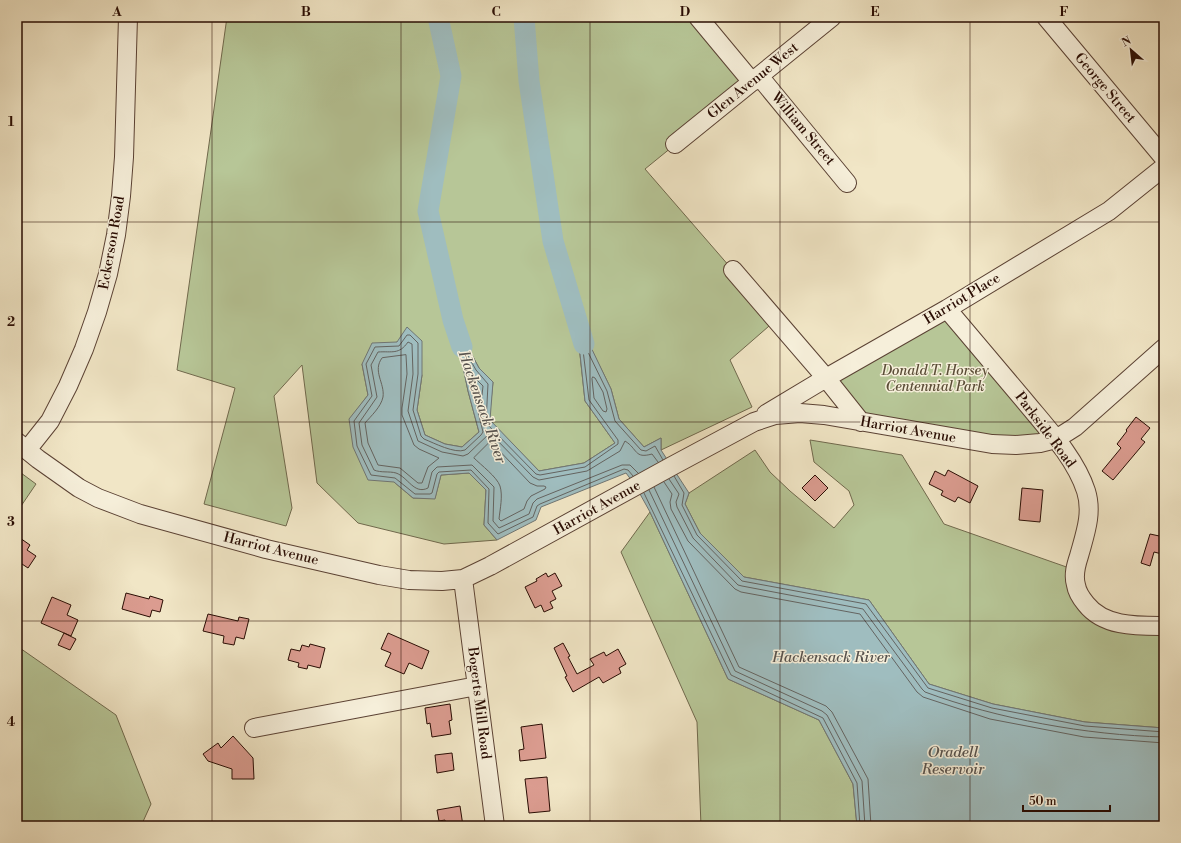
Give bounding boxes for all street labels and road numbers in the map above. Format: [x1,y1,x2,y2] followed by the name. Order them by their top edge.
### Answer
[704,39,802,123] street label: Glen Avenue West
[1070,49,1140,127] street label: George Street
[767,88,839,169] street label: William Street
[95,195,129,291] street label: Eckerson Road
[920,269,1004,329] street label: Harriot Place
[1010,388,1080,472] street label: Parkside Road
[859,413,957,447] street label: Harriot Avenue
[550,477,644,539] street label: Harriot Avenue
[222,528,320,570] street label: Harriot Avenue
[463,645,495,760] street label: Bogerts Mill Road

